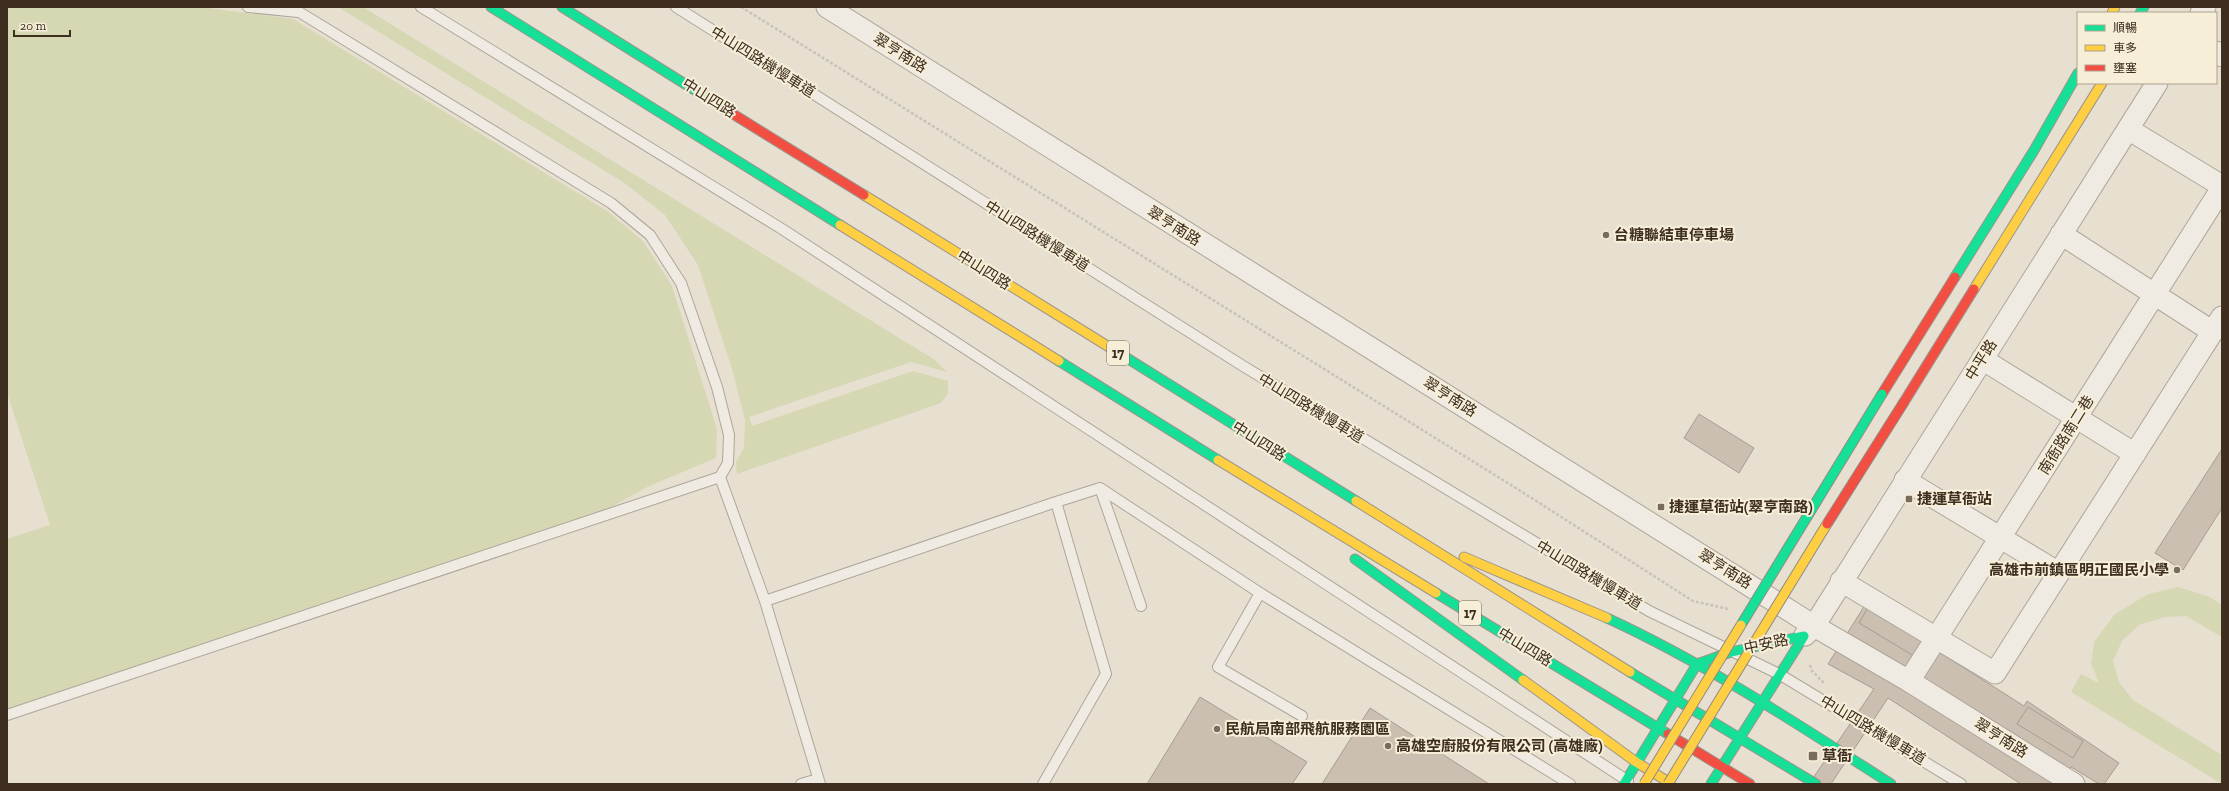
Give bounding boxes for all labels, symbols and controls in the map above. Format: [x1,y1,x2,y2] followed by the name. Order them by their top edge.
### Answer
[14,12,70,38] scale bar
[2077,12,2217,84] legend
[20,19,47,33] text: 20 m
[2113,21,2137,35] text: 順暢
[707,23,819,101] street label: 中山四路機慢車道
[870,29,930,77] street label: 翠亨南路
[2113,41,2137,55] text: 車多
[2113,61,2137,75] text: 壅塞
[679,74,739,122] street label: 中山四路
[981,197,1093,275] street label: 中山四路機慢車道
[1144,202,1204,250] street label: 翠亨南路
[1614,226,1734,244] place label: 台糖聯結車停車場
[1601,230,1611,240] marker: 台糖聯結車停車場
[954,246,1014,294] street label: 中山四路
[1961,336,2001,384] street label: 中平路
[1107,341,1129,365] road number: 17
[1255,369,1367,447] street label: 中山四路機慢車道
[1420,373,1480,421] street label: 翠亨南路
[2035,392,2097,478] street label: 南衙路南二巷
[1229,417,1289,465] street label: 中山四路
[1917,490,1992,508] place label: 捷運草衙站
[1904,494,1914,504] marker: 捷運草衙站
[1669,498,1813,516] place label: 捷運草衙站(翠亨南路)
[1656,502,1666,512] marker: 捷運草衙站(翠亨南路)
[1533,536,1645,614] street label: 中山四路機慢車道
[1695,545,1755,593] street label: 翠亨南路
[1989,561,2169,579] place label: 高雄市前鎮區明正國民小學
[2172,565,2182,575] marker: 高雄市前鎮區明正國民小學
[1459,601,1481,625] road number: 17
[1495,624,1555,670] street label: 中山四路
[1742,631,1790,657] street label: 中安路
[1817,691,1929,769] street label: 中山四路機慢車道
[1971,714,2031,762] street label: 翠亨南路
[1225,720,1390,738] place label: 民航局南部飛航服務園區
[1212,724,1222,734] marker: 民航局南部飛航服務園區
[1396,737,1602,755] place label: 高雄空廚股份有限公司 (高雄廠)
[1383,741,1393,751] marker: 高雄空廚股份有限公司 (高雄廠)
[1822,747,1852,765] place label: 草衙
[1807,750,1819,762] marker: 草衙

